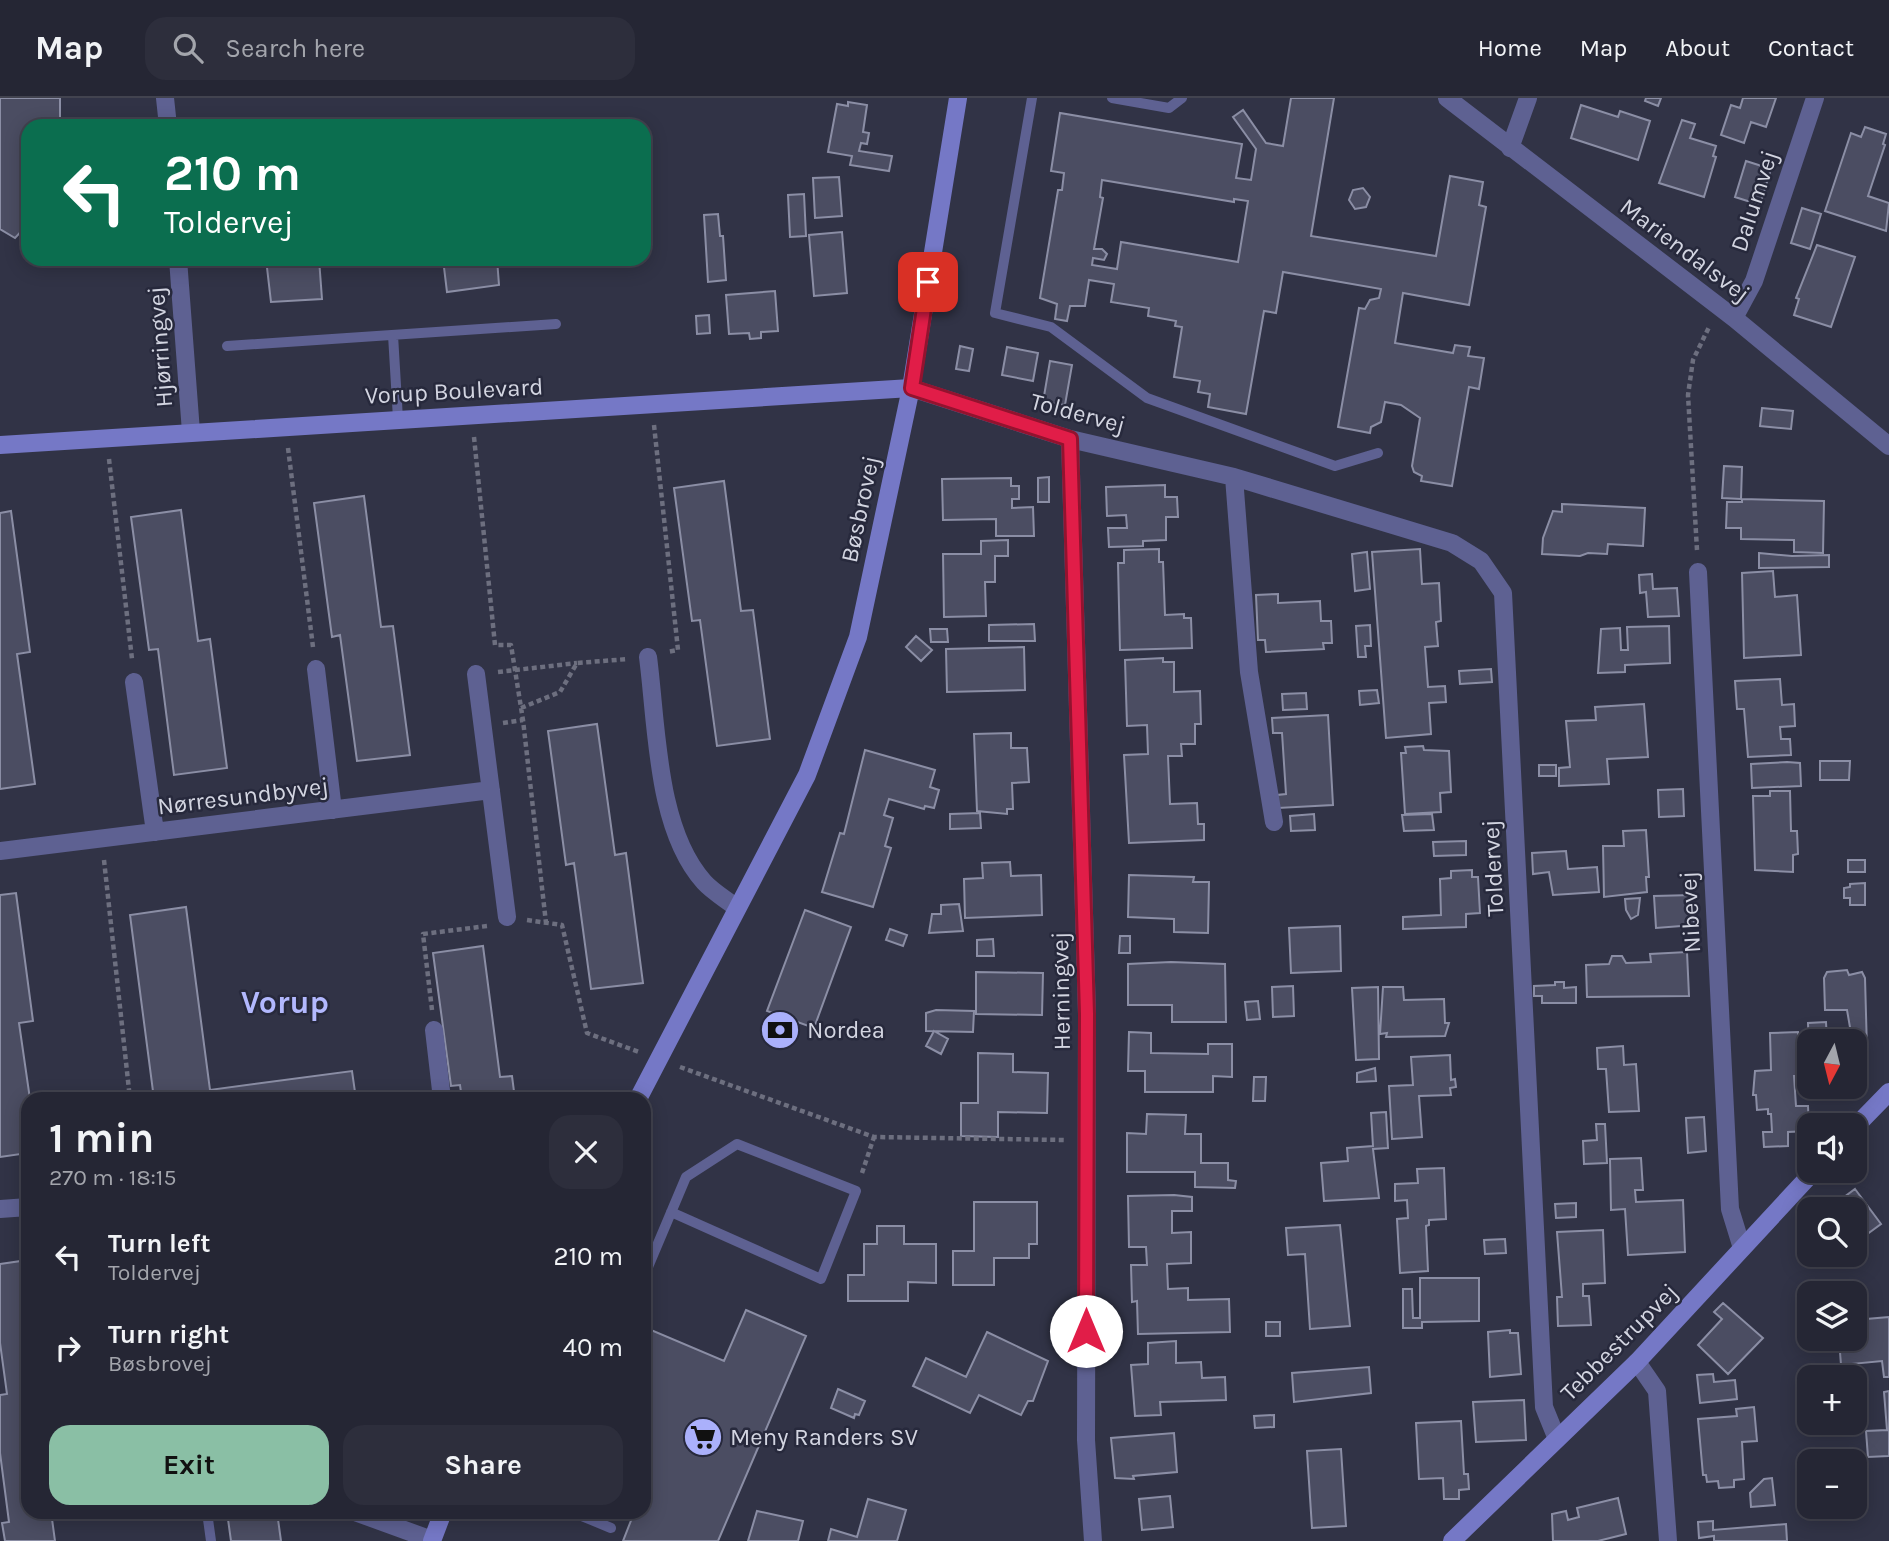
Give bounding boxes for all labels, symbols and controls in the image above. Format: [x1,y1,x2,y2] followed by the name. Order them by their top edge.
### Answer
[145,17,635,80] search box
[35,29,103,67] text: Map
[169,29,207,67] icon: search
[225,33,365,64] text: Search here
[1478,34,1542,62] text: Home
[1580,34,1627,62] text: Map
[1665,34,1730,62] text: About
[1768,34,1854,62] text: Contact
[164,145,301,202] text: 210 m
[49,147,140,238] icon: left
[1725,147,1783,255] street label: Dalumvej
[1615,192,1755,308] street label: Mariendalsvej
[164,204,293,241] text: Toldervej
[898,252,958,312] pin
[909,263,947,301] icon: arrive
[142,286,178,408] street label: Hjørringvej
[364,372,544,410] street label: Vorup Boulevard
[1027,387,1129,439] street label: Toldervej
[835,453,885,565] street label: Bøsbrovej
[156,772,330,820] street label: Nørresundbyvej
[1476,819,1510,917] street label: Toldervej
[1674,870,1706,954] street label: Nibevej
[1046,931,1076,1051] street label: Herningvej
[241,984,329,1021] district label: Vorup
[759,1009,801,1051] bank icon: Nordea
[807,1016,885,1044] place label: Nordea
[1797,1029,1867,1099] north arrow
[1797,1029,1867,1519] map controls
[49,1113,154,1163] text: 1 min
[1797,1113,1867,1183] button: sound
[549,1115,623,1189] button: close
[49,1164,176,1191] text: 270 m · 18:15
[1797,1197,1867,1267] button: search
[108,1228,210,1259] text: Turn left
[49,1238,87,1276] icon: left
[553,1241,623,1272] text: 210 m
[108,1259,201,1286] text: Toldervej
[1555,1278,1683,1406] street label: Tebbestrupvej
[1797,1281,1867,1351] button: layers
[1049,1294,1123,1368] position arrow
[108,1319,229,1350] text: Turn right
[49,1329,87,1367] icon: right
[563,1332,623,1363] text: 40 m
[108,1350,212,1377] text: Bøsbrovej
[1797,1365,1867,1435] button: +
[682,1416,724,1458] supermarket icon: Meny Randers SV
[730,1423,918,1451] place label: Meny Randers SV
[49,1425,329,1505] button: Exit
[343,1425,623,1505] button: Share
[1797,1449,1867,1519] button: −

